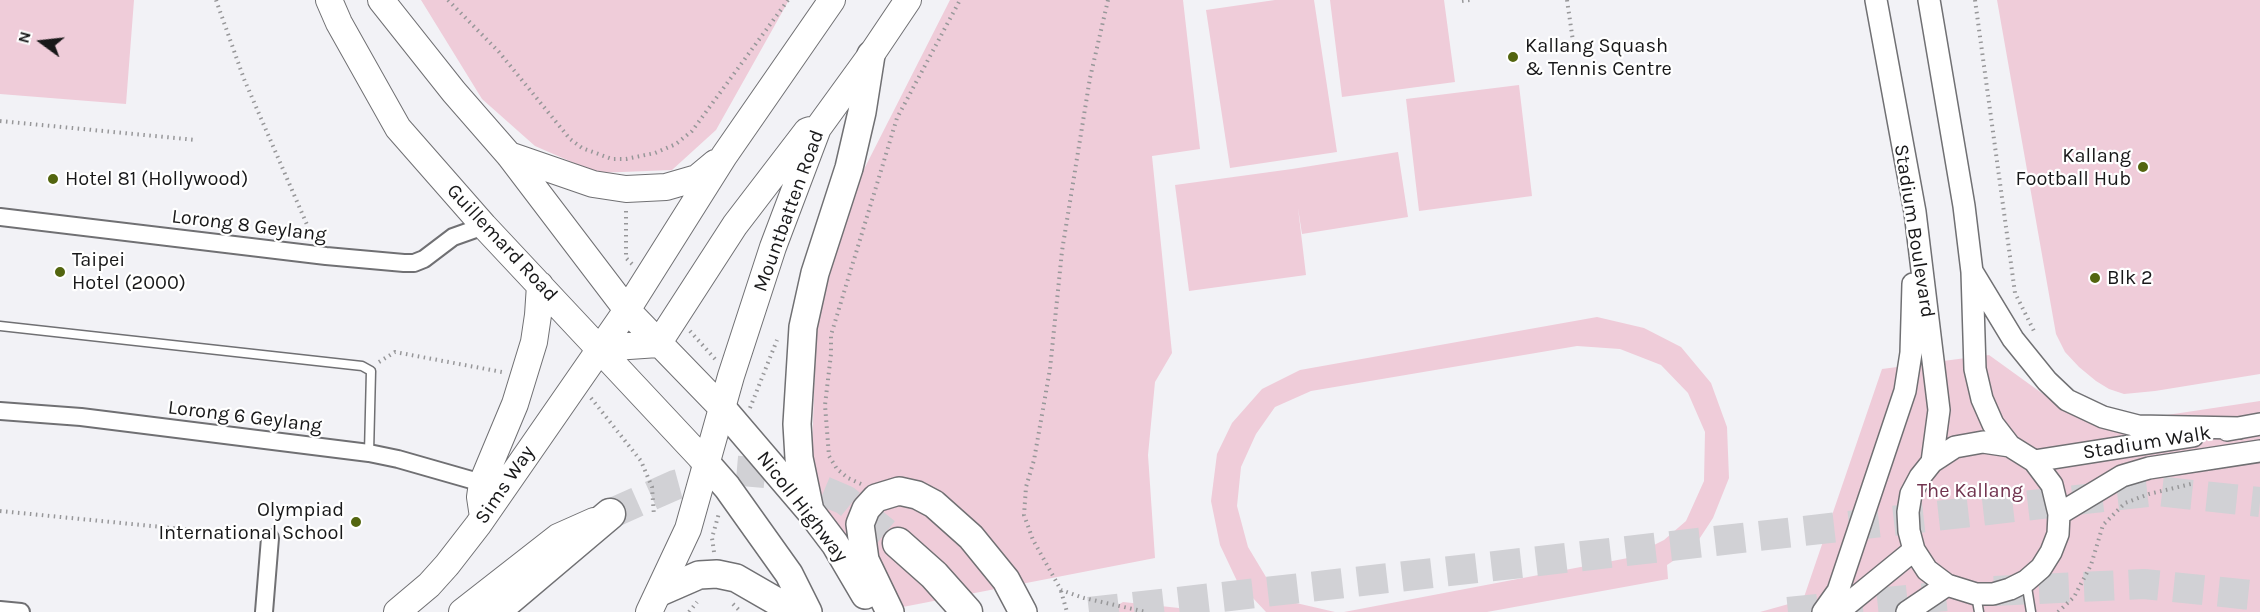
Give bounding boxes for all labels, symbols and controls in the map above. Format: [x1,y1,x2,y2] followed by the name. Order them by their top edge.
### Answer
[12,12,72,72] north arrow
[13,29,35,45] text: N
[1525,34,1672,81] place label: Kallang Squash & Tennis Centre
[1506,50,1520,64] marker: Kallang Squash & Tennis Centre
[749,127,829,295] street label: Mountbatten Road
[1888,142,1940,320] street label: Stadium Boulevard
[2016,144,2131,191] place label: Kallang Football Hub
[2136,160,2150,174] marker: Kallang Football Hub
[65,167,248,191] place label: Hotel 81 (Hollywood)
[46,172,60,186] marker: Hotel 81 (Hollywood)
[441,179,563,307] street label: Guillemard Road
[170,205,328,247] street label: Lorong 8 Geylang
[72,248,186,295] place label: Taipei Hotel (2000)
[53,265,67,279] marker: Taipei Hotel (2000)
[2107,266,2153,290] place label: Blk 2
[2088,271,2102,285] marker: Blk 2
[167,396,323,438] street label: Lorong 6 Geylang
[2081,421,2213,465] street label: Stadium Walk
[470,441,540,529] street label: Sims Way
[751,447,853,567] street label: Nicoll Highway
[1917,479,2023,503] park label: The Kallang
[158,498,344,545] place label: Olympiad International School
[349,515,363,529] marker: Olympiad International School

